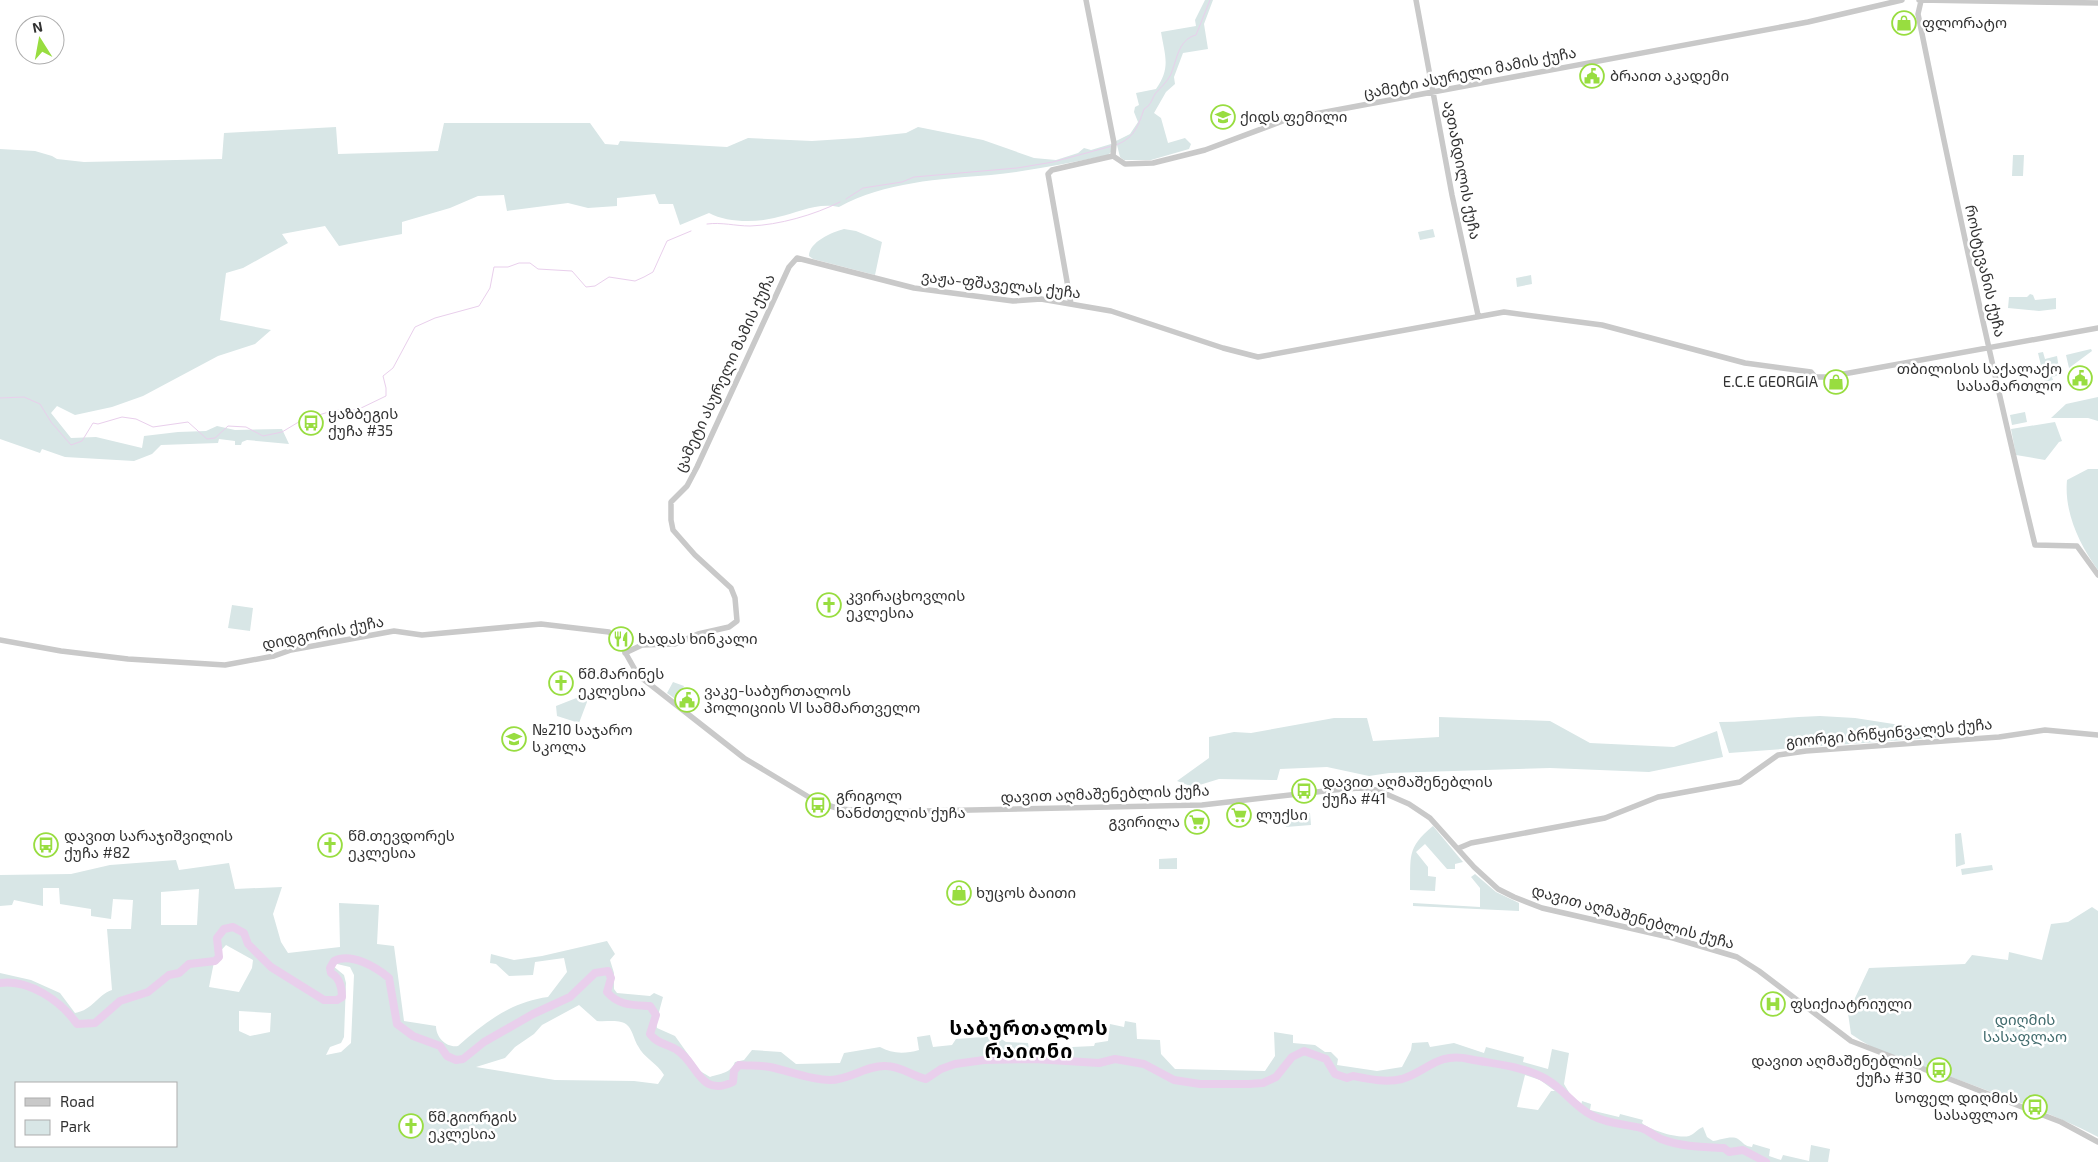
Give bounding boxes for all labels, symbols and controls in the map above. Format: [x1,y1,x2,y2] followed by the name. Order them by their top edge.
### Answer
[1891,10,1917,36] shop icon: ფლორატო
[1922,13,2007,32] place label: ფლორატო
[15,15,65,65] north arrow
[31,17,44,36] text: N
[1362,43,1578,102] street label: ცამეტი ასურელი მამის ქუჩა
[1579,63,1605,89] public building icon: ბრაით აკადემი
[1610,66,1729,85] place label: ბრაით აკადემი
[1440,99,1485,241] street label: ავთანდილის ქუჩა
[1210,104,1236,130] school or university icon: ქიდს ფემილი
[1240,107,1347,126] place label: ქიდს ფემილი
[1961,203,2010,339] street label: როსტევანის ქუჩა
[920,267,1082,302] street label: ვაჟა-ფშაველას ქუჩა
[670,271,779,475] street label: ცამეტი ასურელი მამის ქუჩა
[1897,359,2062,395] place label: თბილისის საქალაქო სასამართლო
[2067,365,2093,391] public building icon: თბილისის საქალაქო სასამართლო
[1823,369,1849,395] shop icon: E.C.E GEORGIA
[1723,372,1819,390] place label: E.C.E GEORGIA
[328,404,398,440] place label: ყაზბეგის ქუჩა #35
[298,410,324,436] bus stop icon: ყაზბეგის ქუჩა #35
[846,586,965,622] place label: კვირაცხოვლის ეკლესია
[816,592,842,618] church icon: კვირაცხოვლის ეკლესია
[260,611,385,654] street label: დიდგორის ქუჩა
[608,626,634,652] restaurant icon: ხადას ხინკალი
[638,629,758,648] place label: ხადას ხინკალი
[578,664,664,700] place label: წმ.მარინეს ეკლესია
[548,670,574,696] church icon: წმ.მარინეს ეკლესია
[704,681,920,717] place label: ვაკე-საბურთალოს პოლიციის VI სამმართველო
[674,687,700,713] public building icon: ვაკე-საბურთალოს პოლიციის VI სამმართველო
[1785,714,1993,751] street label: გიორგი ბრწყინვალეს ქუჩა
[532,720,633,756] place label: №210 საჯარო სკოლა
[501,726,527,752] school or university icon: №210 საჯარო სკოლა
[1322,772,1493,808] place label: დავით აღმაშენებლის ქუჩა #41
[1291,778,1317,804] bus stop icon: დავით აღმაშენებლის ქუჩა #41
[1000,780,1210,807] street label: დავით აღმაშენებლის ქუჩა
[836,786,966,822] place label: გრიგოლ ხანძთელის ქუჩა
[805,792,831,818] bus stop icon: გრიგოლ ხანძთელის ქუჩა
[1226,802,1252,828] supermarket icon: ლუქსი
[1256,805,1308,824] place label: ლუქსი
[1184,809,1210,835] supermarket icon: გვირილა
[1109,812,1180,831] place label: გვირილა
[64,826,233,862] place label: დავით სარაჯიშვილის ქუჩა #82
[348,826,455,862] place label: წმ.თევდორეს ეკლესია
[33,832,59,858] bus stop icon: დავით სარაჯიშვილის ქუჩა #82
[317,832,343,858] church icon: წმ.თევდორეს ეკლესია
[946,880,972,906] shop icon: ხუცოს ბაითი
[1530,880,1737,953] street label: დავით აღმაშენებლის ქუჩა
[976,883,1076,902] place label: ხუცოს ბაითი
[1760,991,1786,1017] hospital icon: ფსიქიატრიული
[1790,994,1912,1013] place label: ფსიქიატრიული
[1983,1010,2067,1046] park label: დიღმის სასაფლაო
[949,1015,1109,1062] district label: საბურთალოს რაიონი
[1751,1051,1922,1087] place label: დავით აღმაშენებლის ქუჩა #30
[1926,1057,1952,1083] bus stop icon: დავით აღმაშენებლის ქუჩა #30
[15,1082,178,1147] legend
[1895,1088,2018,1124] place label: სოფელ დიღმის სასაფლაო
[60,1092,95,1110] text: Road
[2022,1094,2048,1120] bus stop icon: სოფელ დიღმის სასაფლაო
[428,1107,517,1143] place label: წმ.გიორგის ეკლესია
[398,1113,424,1139] church icon: წმ.გიორგის ეკლესია
[60,1117,91,1135] text: Park

